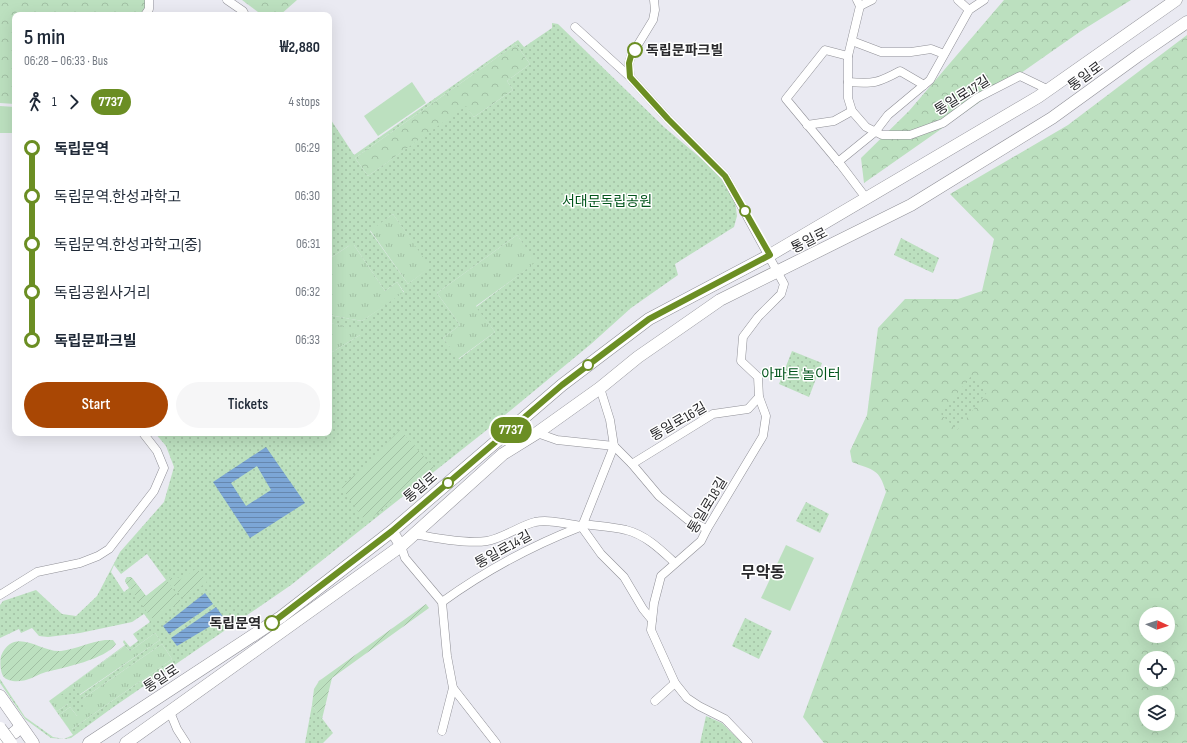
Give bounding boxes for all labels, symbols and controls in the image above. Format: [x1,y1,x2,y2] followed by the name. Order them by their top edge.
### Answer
[24,24,65,51] text: 5 min
[280,38,320,57] text: ₩2,880
[627,42,643,58] marker: 독립문파크빌
[646,42,723,59] place label: 독립문파크빌
[24,53,108,69] text: 06:28 – 06:33 · Bus
[1065,58,1106,95] street label: 통일로
[931,72,993,119] street label: 통일로17길
[24,91,46,113] icon: walk
[63,91,85,113] icon: forward
[99,93,123,110] text: 7737
[52,94,57,110] text: 1
[289,94,320,110] text: 4 stops
[54,140,109,159] text: 독립문역
[295,140,320,156] text: 06:29
[54,188,181,207] text: 독립문역.한성과학고
[295,188,320,204] text: 06:30
[562,193,652,210] park label: 서대문독립공원
[739,205,751,217] unlabelled marker
[788,224,830,257] street label: 통일로
[54,236,201,255] text: 독립문역.한성과학고(중)
[296,236,320,252] text: 06:31
[54,284,151,303] text: 독립공원사거리
[295,284,320,300] text: 06:32
[54,332,137,351] text: 독립문파크빌
[295,332,320,348] text: 06:33
[582,359,594,371] unlabelled marker
[761,366,841,383] park label: 아파트 놀이터
[24,382,168,428] button: Start
[176,382,320,428] button: Tickets
[647,398,710,444] street label: 통일로16길
[483,417,539,443] line badge: 7737
[499,421,523,438] text: 7737
[400,468,441,506] street label: 통일로
[684,474,731,536] street label: 통일로18길
[442,477,454,489] unlabelled marker
[472,527,535,572] street label: 통일로14길
[741,564,785,583] district label: 무악동
[1139,607,1175,643] north arrow
[1139,607,1175,731] map controls
[209,615,261,632] place label: 독립문역
[264,615,280,631] marker: 독립문역
[1139,651,1175,687] button: locate
[140,661,182,696] street label: 통일로
[1139,695,1175,731] button: layers

